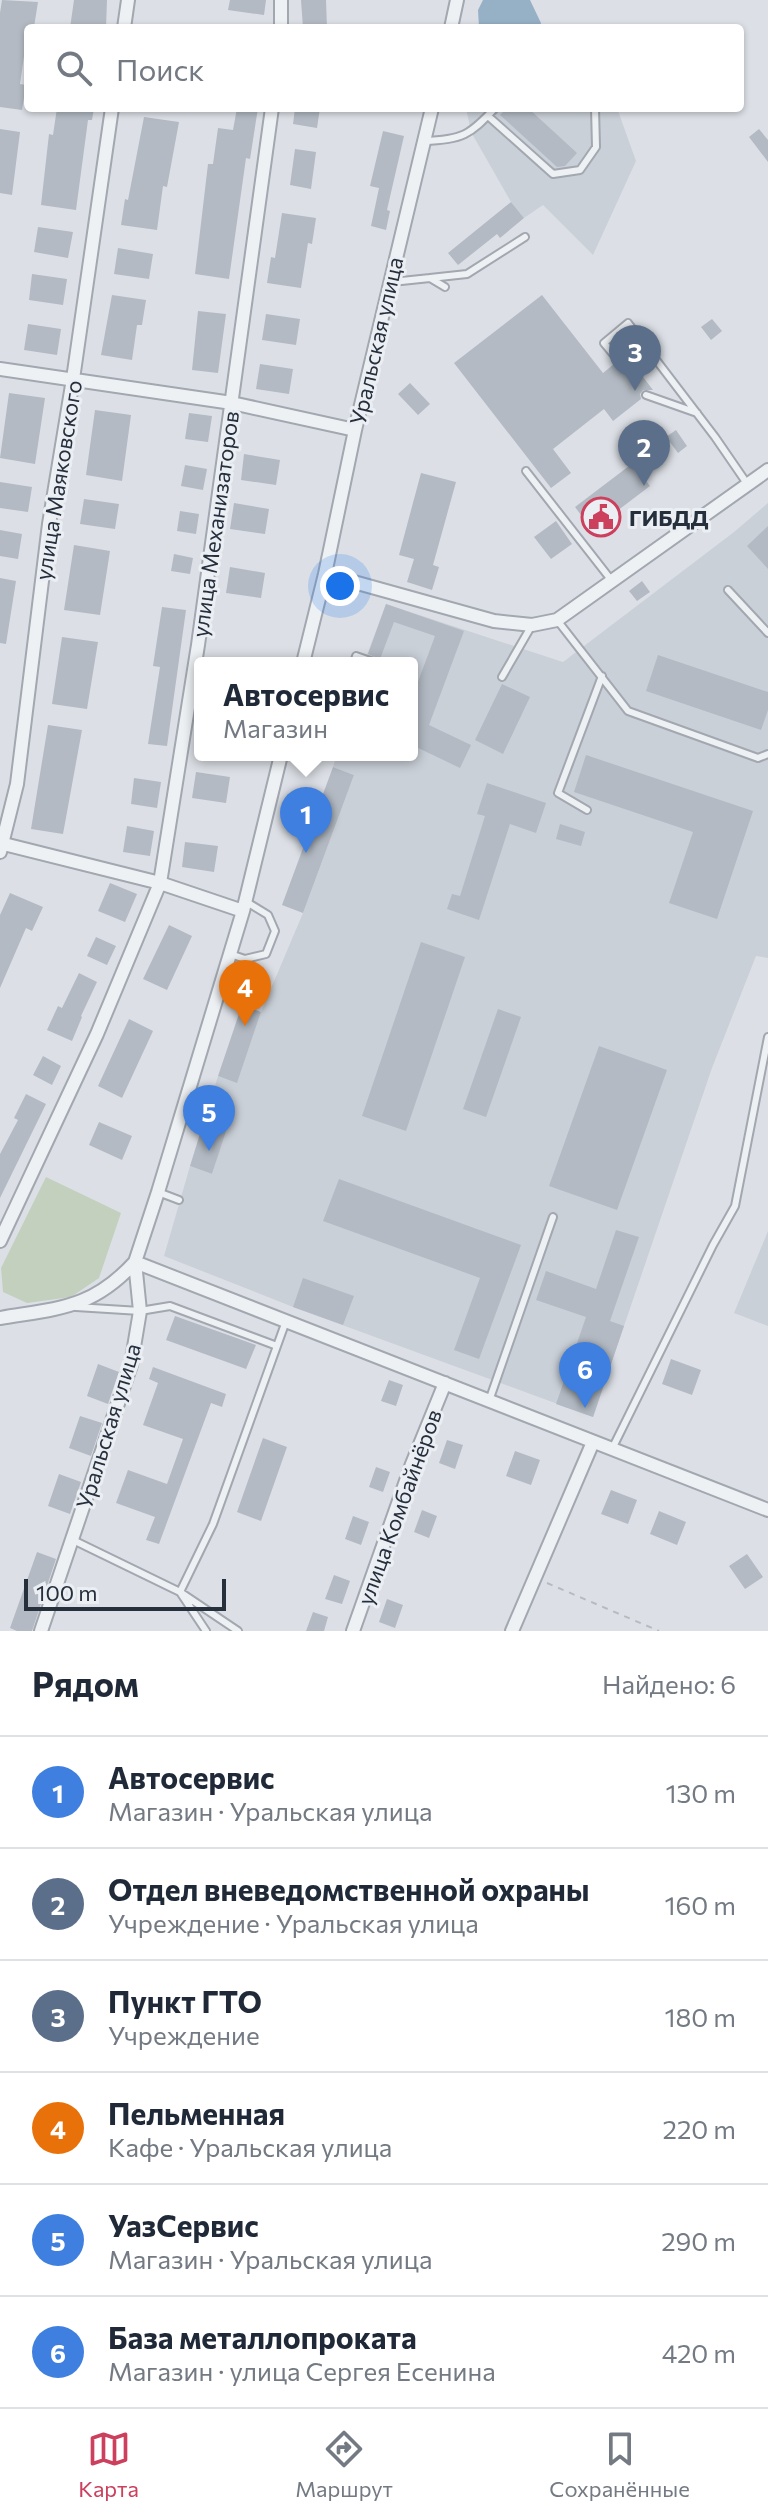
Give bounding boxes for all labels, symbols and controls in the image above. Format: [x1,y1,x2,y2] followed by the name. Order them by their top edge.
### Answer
[24,24,744,112] search box
[52,46,96,90] icon: search
[116,50,204,87] text: Поиск
[344,254,408,428] street label: Уральская улица
[609,325,661,391] pin: 3
[29,378,87,582] street label: улица Маяковского
[186,409,244,639] street label: улица Механизаторов
[618,420,670,486] pin: 2
[580,496,622,538] public building icon: ГИБДД
[629,504,709,531] place label: ГИБДД
[320,566,360,606] your location
[194,657,418,761] popup
[223,675,389,712] text: Автосервис
[223,712,328,743] text: Магазин
[280,787,332,853] pin: 1
[219,960,271,1026] pin: 4
[183,1085,235,1151] pin: 5
[70,1340,146,1512] street label: Уральская улица
[559,1342,611,1408] pin: 6
[351,1405,447,1609] street label: улица Комбайнёров
[24,1575,226,1611] scale bar
[36,1579,98,1606] text: 100 m
[32,1662,139,1704] text: Рядом
[602,1668,736,1699] text: Найдено: 6
[108,1758,275,1795] text: Автосервис
[52,1777,64,1808] text: 1
[665,1777,736,1808] text: 130 m
[108,1795,432,1826] text: Магазин · Уральская улица
[108,1870,589,1907] text: Отдел вневедомственной охраны
[51,1889,65,1920] text: 2
[664,1889,736,1920] text: 160 m
[108,1907,479,1938] text: Учреждение · Уральская улица
[108,1982,262,2019] text: Пункт ГТО
[50,2001,66,2032] text: 3
[664,2001,736,2032] text: 180 m
[108,2019,260,2050] text: Учреждение
[108,2094,285,2131] text: Пельменная
[50,2113,66,2144] text: 4
[663,2113,736,2144] text: 220 m
[108,2131,392,2162] text: Кафе · Уральская улица
[108,2206,259,2243] text: УазСервис
[50,2225,66,2256] text: 5
[661,2225,736,2256] text: 290 m
[108,2243,432,2274] text: Магазин · Уральская улица
[108,2318,417,2355] text: База металлопроката
[50,2337,66,2368] text: 6
[662,2337,736,2368] text: 420 m
[108,2355,496,2386] text: Магазин · улица Сергея Есенина
[78,2427,139,2502] tab: Карта
[295,2427,393,2502] tab: Маршрут
[549,2427,690,2502] tab: Сохранённые

